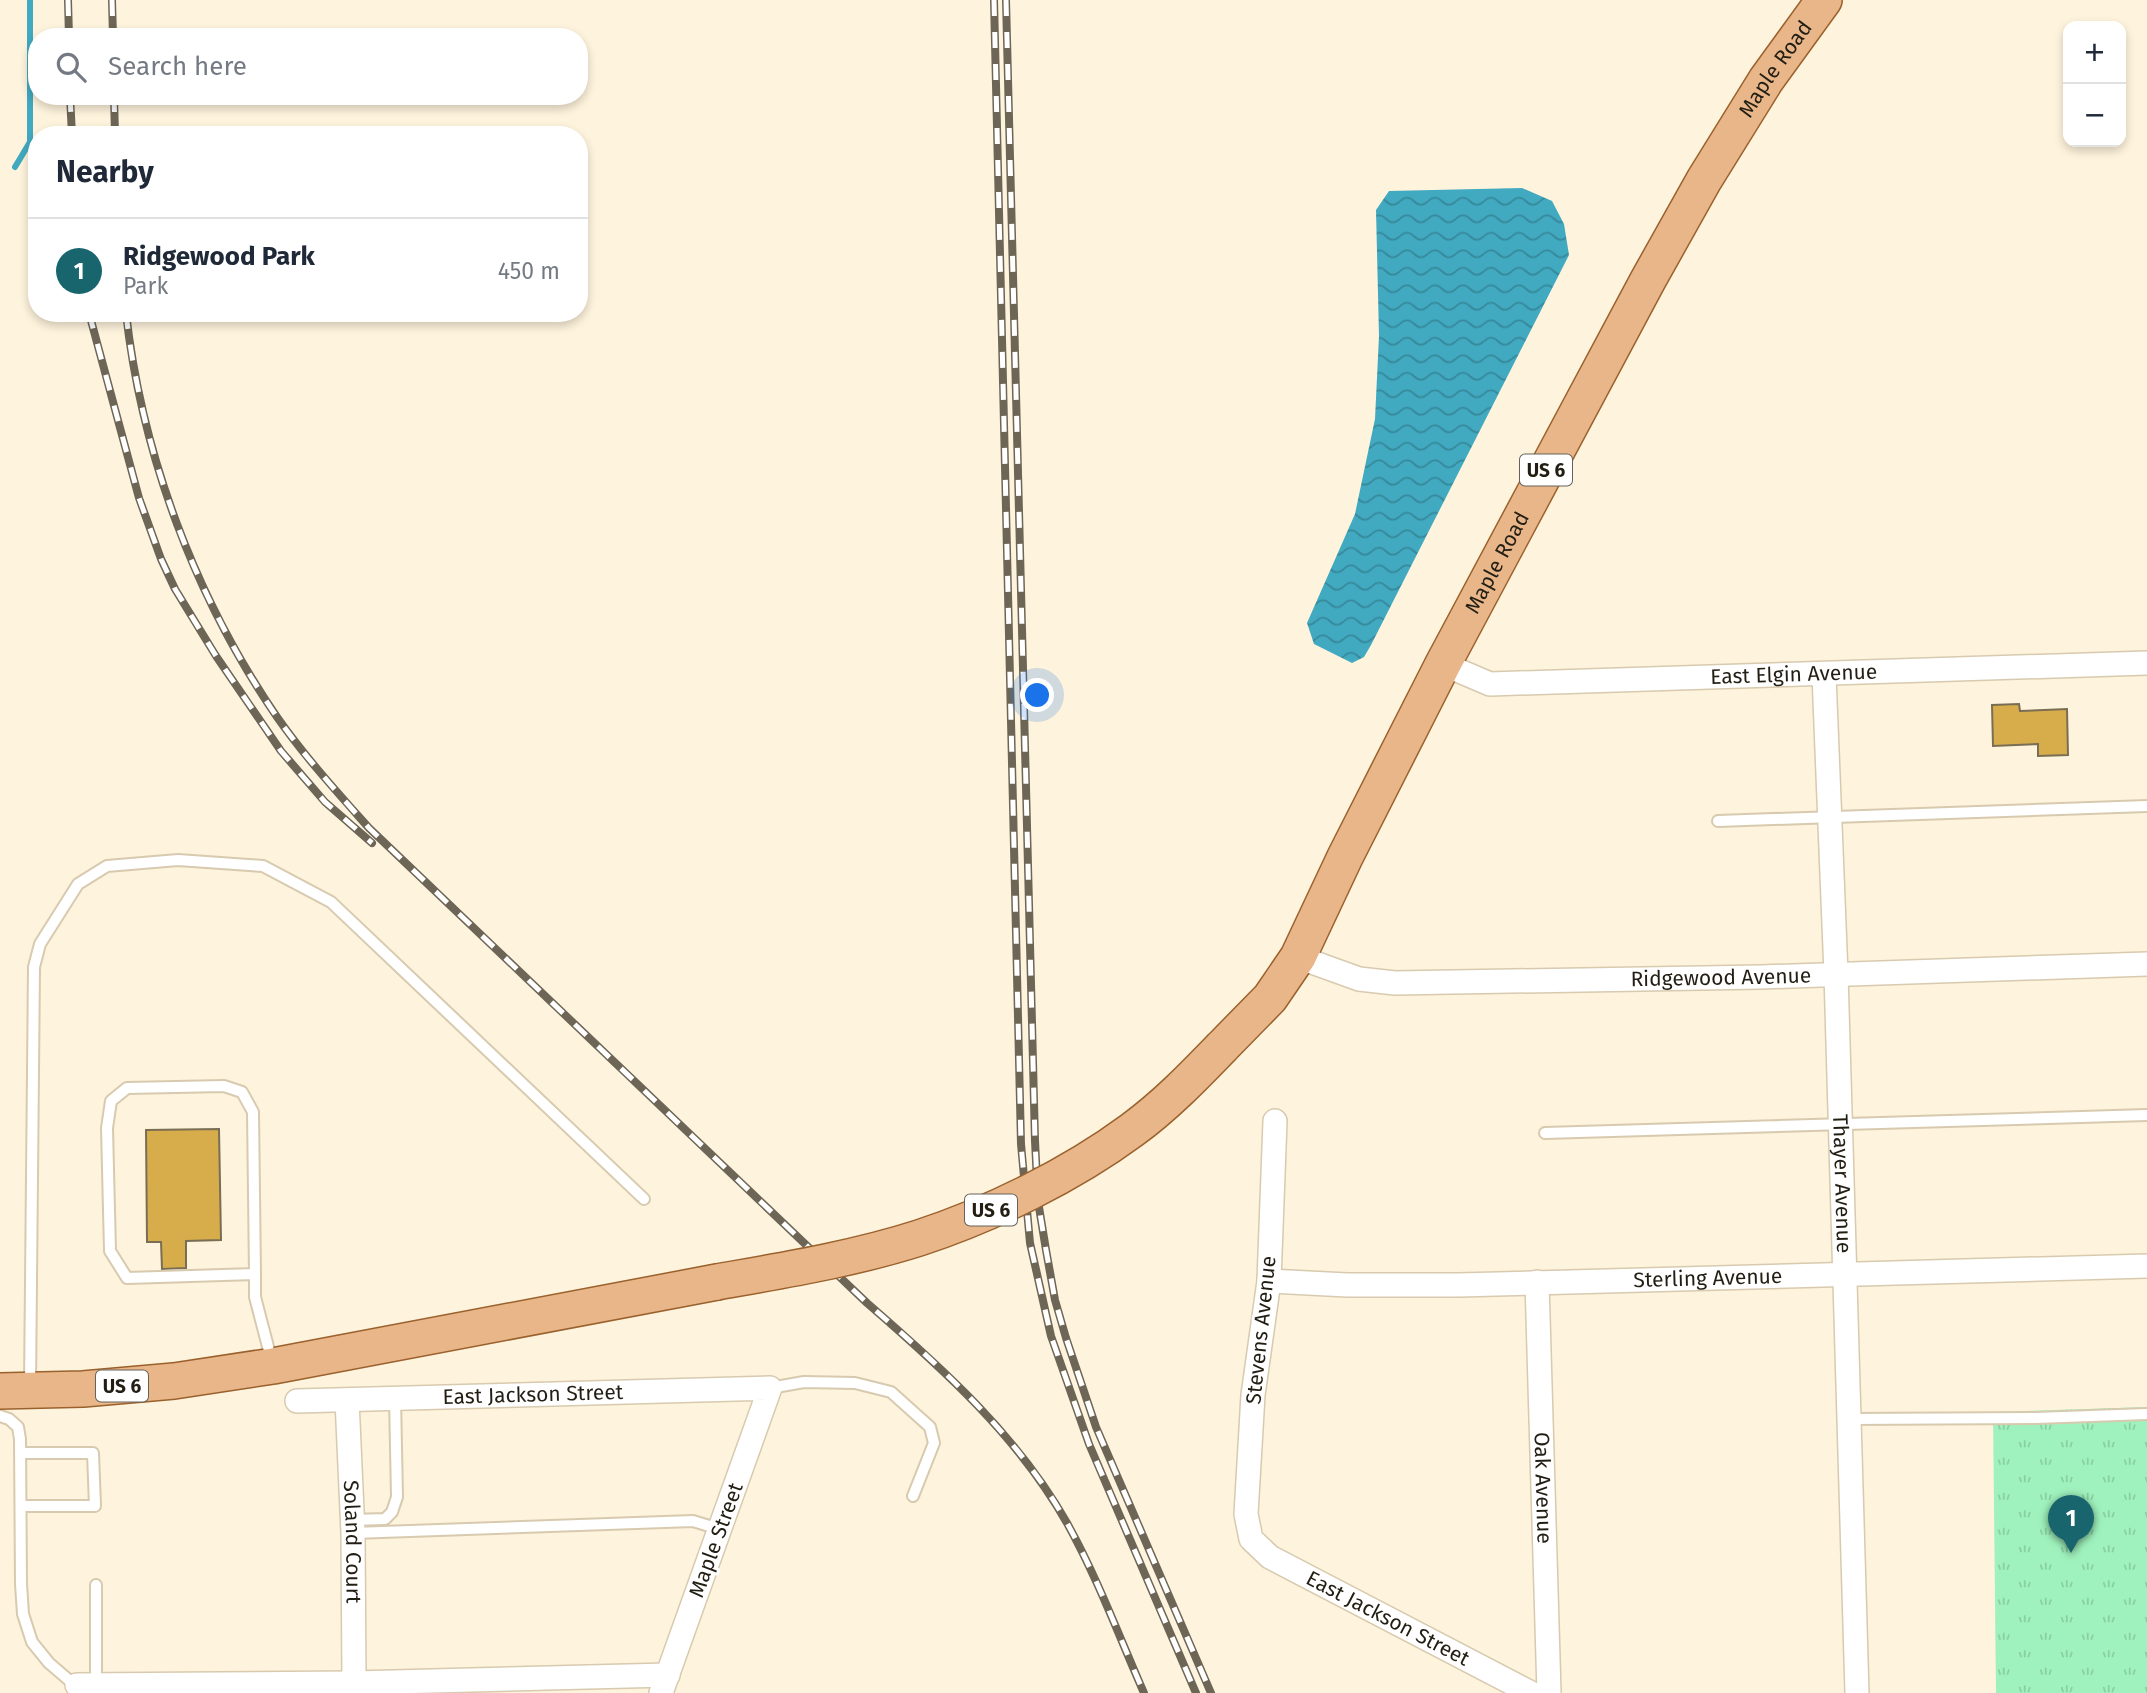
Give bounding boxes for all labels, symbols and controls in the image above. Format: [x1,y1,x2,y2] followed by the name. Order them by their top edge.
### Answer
[1733,16,1818,122] street label: Maple Road
[2063,21,2126,147] map controls
[2063,21,2126,84] button: +
[28,28,588,105] search box
[52,48,90,86] icon: search
[108,51,247,82] text: Search here
[2063,84,2126,147] button: −
[56,154,154,190] text: Nearby
[123,241,315,272] text: Ridgewood Park
[74,257,84,285] text: 1
[498,257,560,285] text: 450 m
[123,272,168,300] text: Park
[1520,454,1572,485] road number: US 6
[1459,507,1535,618] street label: Maple Road
[1710,659,1878,690] street label: East Elgin Avenue
[1020,678,1054,712] your location
[1630,962,1812,992] street label: Ridgewood Avenue
[1827,1114,1857,1254] street label: Thayer Avenue
[965,1194,1017,1226] road number: US 6
[1240,1254,1282,1406] street label: Stevens Avenue
[1633,1263,1783,1293] street label: Sterling Avenue
[96,1370,148,1402] road number: US 6
[442,1379,624,1410] street label: East Jackson Street
[1528,1432,1558,1544] street label: Oak Avenue
[683,1479,749,1601] street label: Maple Street
[338,1480,366,1604] street label: Soland Court
[2048,1495,2094,1553] pin: 1
[1302,1565,1474,1672] street label: East Jackson Street

